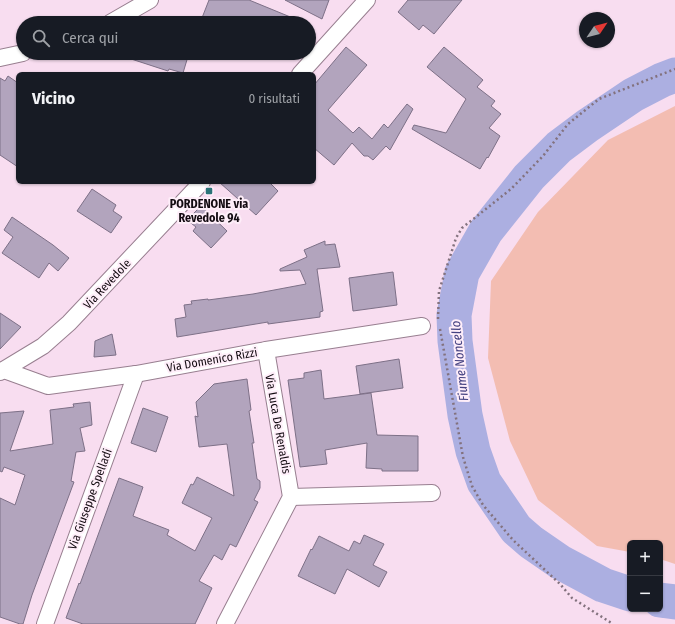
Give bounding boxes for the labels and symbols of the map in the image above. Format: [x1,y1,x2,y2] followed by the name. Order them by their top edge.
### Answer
[579,12,615,48] north arrow
[204,186,214,196] marker: PORDENONE via Revedole 94
[170,197,248,225] place label: PORDENONE via Revedole 94
[80,256,134,312] street label: Via Revedole
[448,320,471,402] water label: Fiume Noncello
[166,345,258,375] street label: Via Domenico Rizzi
[262,373,294,475] street label: Via Luca De Renaldis
[65,447,115,551] street label: Via Giuseppe Spelladi

